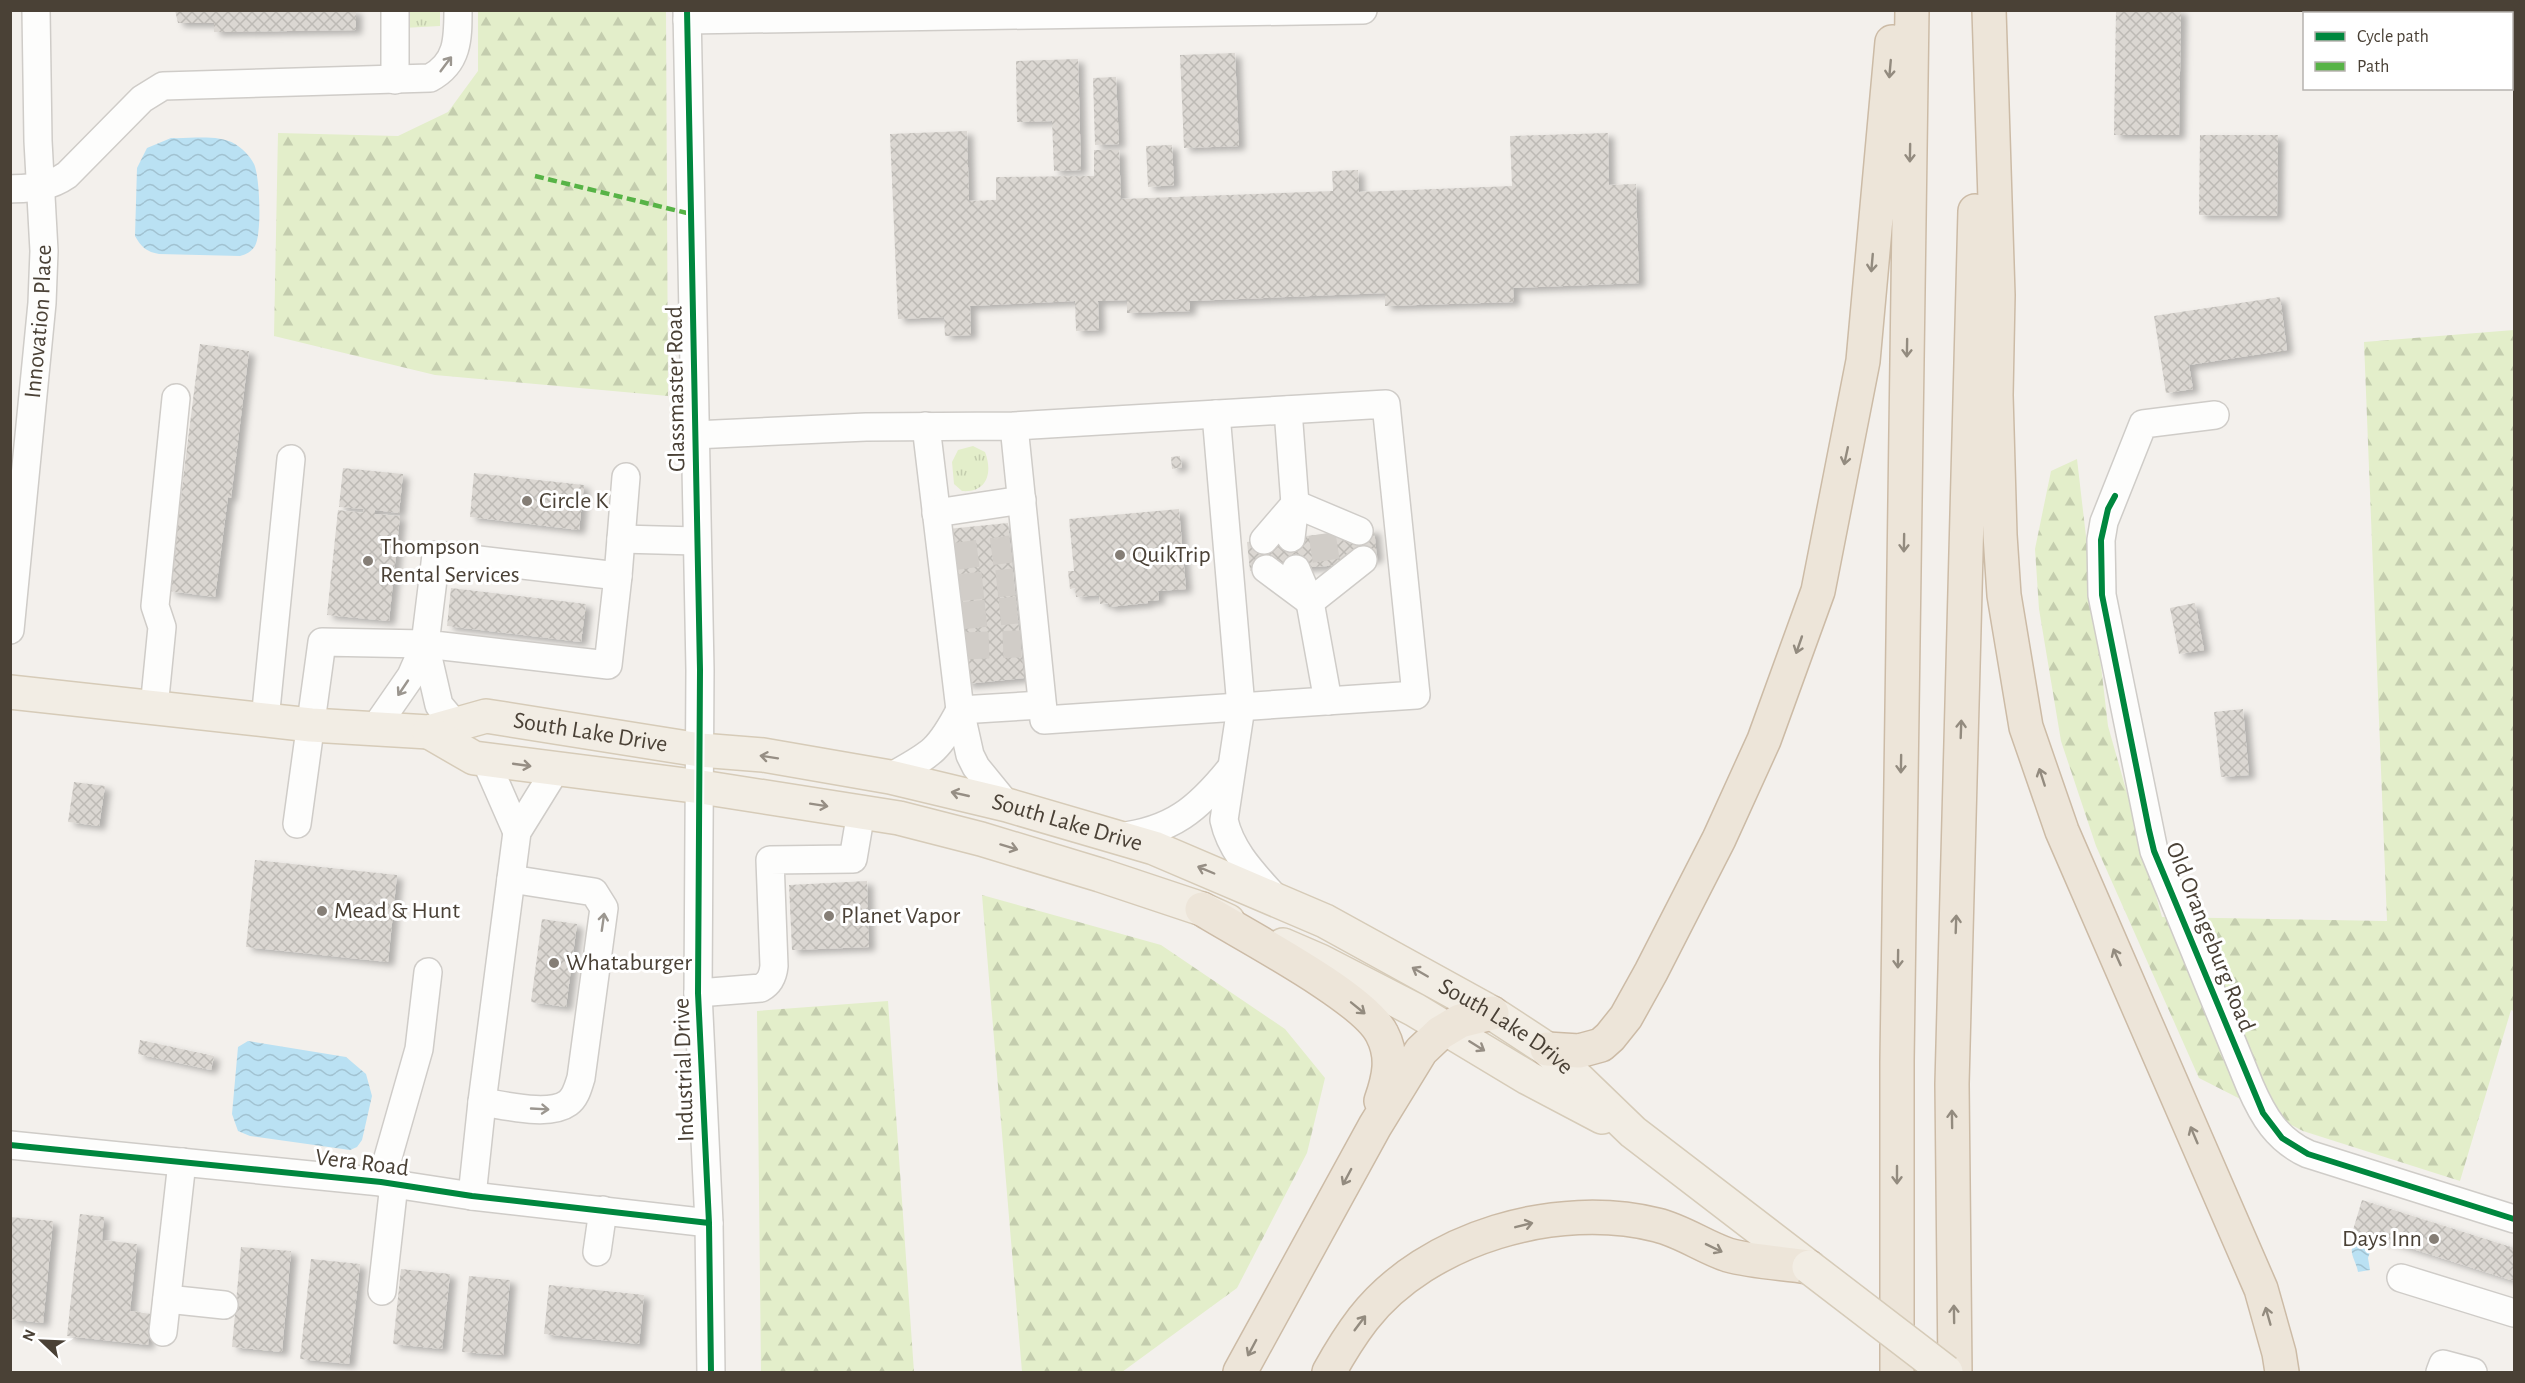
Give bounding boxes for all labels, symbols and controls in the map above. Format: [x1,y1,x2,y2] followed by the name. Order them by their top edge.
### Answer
[2303,12,2513,90] legend
[2357,28,2429,46] text: Cycle path
[440,56,453,72] one-way arrow
[1884,58,1895,78] one-way arrow
[2357,58,2389,76] text: Path
[1904,142,1916,162] one-way arrow
[21,244,56,399] street label: Innovation Place
[1866,252,1877,272] one-way arrow
[663,306,689,472] street label: Glassmaster Road
[1901,337,1913,357] one-way arrow
[1839,446,1851,465] one-way arrow
[539,489,609,513] place label: Circle K
[520,494,534,508] marker: Circle K
[1898,532,1910,552] one-way arrow
[380,535,520,587] place label: Thompson Rental Services
[1132,543,1211,567] place label: QuikTrip
[1113,548,1127,562] marker: QuikTrip
[361,554,375,568] marker: Thompson Rental Services
[1793,635,1804,654] one-way arrow
[397,679,409,696] one-way arrow
[512,709,669,757] street label: South Lake Drive
[1956,720,1967,740] one-way arrow
[760,751,779,762] one-way arrow
[1895,754,1906,774] one-way arrow
[512,759,532,770] one-way arrow
[2036,768,2047,787] one-way arrow
[951,787,970,799] one-way arrow
[989,790,1145,856] street label: South Lake Drive
[809,800,829,811] one-way arrow
[2161,839,2259,1035] street label: Old Orangeburg Road
[999,843,1018,854] one-way arrow
[1198,864,1216,875] one-way arrow
[334,899,460,923] place label: Mead & Hunt
[315,904,329,918] marker: Mead & Hunt
[841,904,960,928] place label: Planet Vapor
[822,909,836,923] marker: Planet Vapor
[597,912,608,932] one-way arrow
[1951,915,1962,935] one-way arrow
[2110,948,2122,966] one-way arrow
[1892,949,1904,969] one-way arrow
[566,951,692,975] place label: Whataburger
[547,956,561,970] marker: Whataburger
[1412,966,1429,978] one-way arrow
[1435,974,1578,1079] street label: South Lake Drive
[669,998,699,1142] street label: Industrial Drive
[1349,1001,1365,1014] one-way arrow
[1468,1041,1485,1053] one-way arrow
[529,1103,549,1114] one-way arrow
[1946,1110,1958,1130] one-way arrow
[2188,1127,2200,1145] one-way arrow
[314,1145,410,1181] street label: Vera Road
[1891,1165,1903,1185] one-way arrow
[1341,1168,1352,1186] one-way arrow
[1514,1218,1533,1230] one-way arrow
[2342,1227,2422,1251] place label: Days Inn
[2427,1232,2441,1246] marker: Days Inn
[1704,1242,1722,1254] one-way arrow
[1948,1305,1960,1325] one-way arrow
[2262,1307,2273,1326] one-way arrow
[12,1311,72,1371] north arrow
[1354,1316,1367,1332] one-way arrow
[20,1327,39,1344] text: N
[1246,1338,1257,1356] one-way arrow

